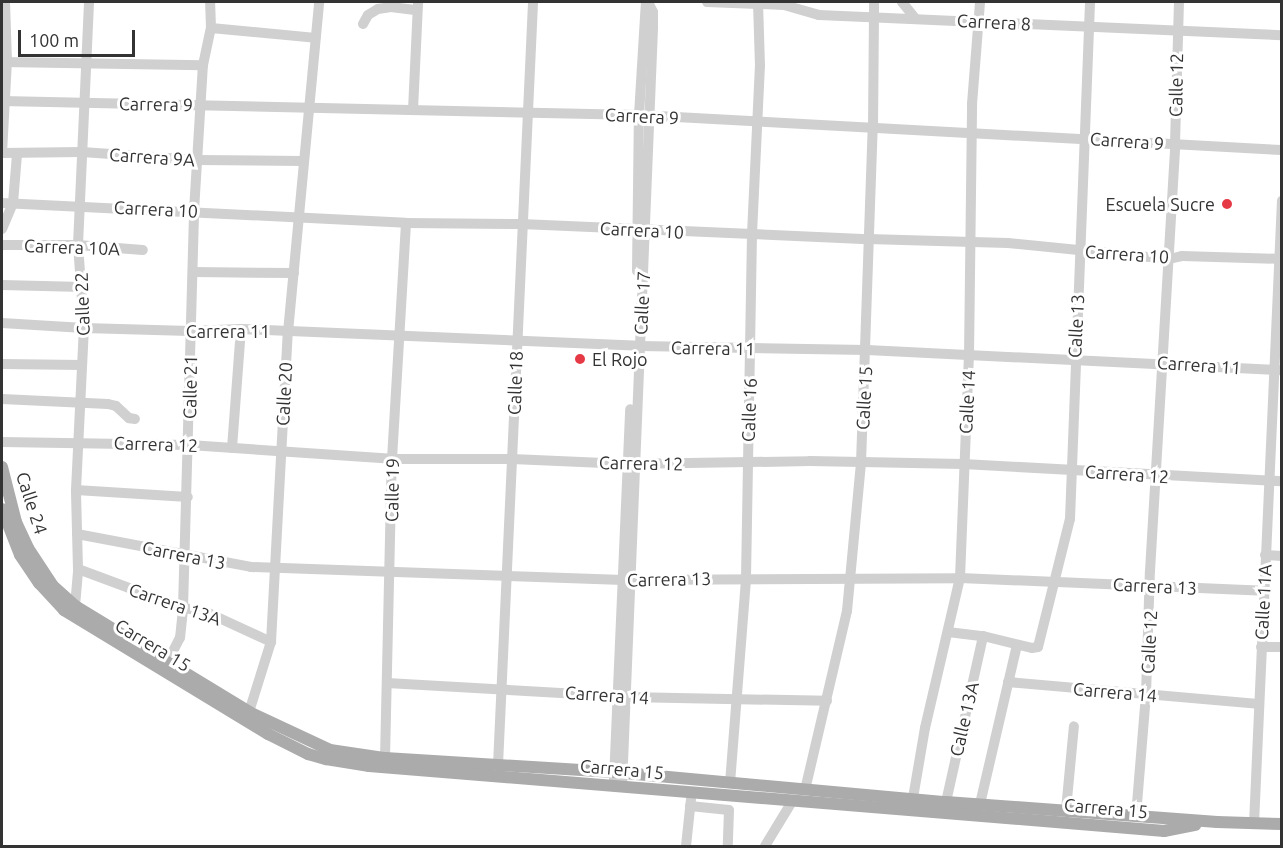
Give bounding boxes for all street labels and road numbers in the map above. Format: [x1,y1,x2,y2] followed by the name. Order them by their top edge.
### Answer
[956,9,1032,35] street label: Carrera 8
[1165,53,1187,117] street label: Calle 12
[119,93,193,115] street label: Carrera 9
[604,103,680,129] street label: Carrera 9
[1089,128,1165,154] street label: Carrera 9
[108,143,196,171] street label: Carrera 9A
[113,196,199,222] street label: Carrera 10
[599,217,685,243] street label: Carrera 10
[24,235,120,259] street label: Carrera 10A
[1084,240,1170,268] street label: Carrera 10
[630,270,654,336] street label: Calle 17
[70,272,94,336] street label: Calle 22
[1064,293,1088,359] street label: Calle 13
[186,320,270,342] street label: Carrera 11
[671,336,755,360] street label: Carrera 11
[503,351,527,415] street label: Calle 18
[1156,351,1242,379] street label: Carrera 11
[179,355,201,419] street label: Calle 21
[272,361,296,427] street label: Calle 20
[852,365,876,431] street label: Calle 15
[955,369,979,435] street label: Calle 14
[737,378,761,442] street label: Calle 16
[113,432,199,456] street label: Carrera 12
[599,451,683,475] street label: Carrera 12
[381,458,403,522] street label: Calle 19
[1084,460,1170,488] street label: Carrera 12
[12,469,52,537] street label: Calle 24
[141,536,227,574] street label: Carrera 13
[1250,564,1276,640] street label: Calle 11A
[627,567,711,591] street label: Carrera 13
[1112,573,1198,599] street label: Carrera 13
[126,578,224,630] street label: Carrera 13A
[1137,609,1161,675] street label: Calle 12
[111,614,195,676] street label: Carrera 15
[1072,678,1158,706] street label: Carrera 14
[945,680,983,758] street label: Calle 13A
[564,681,650,709] street label: Carrera 14
[579,755,665,783] street label: Carrera 15
[1063,794,1149,822] street label: Carrera 15

